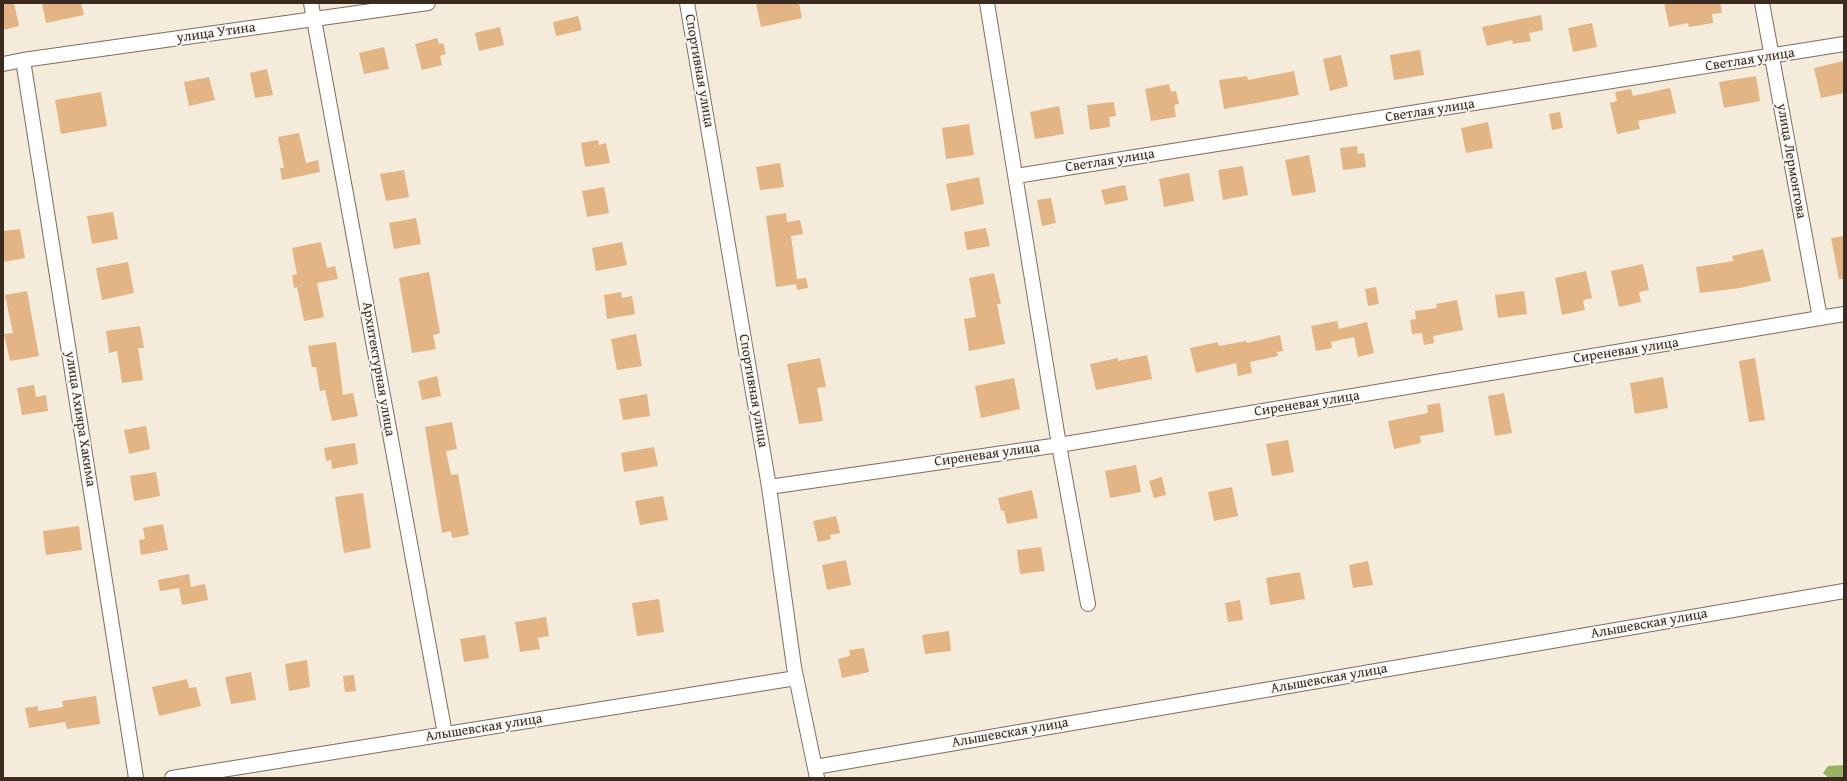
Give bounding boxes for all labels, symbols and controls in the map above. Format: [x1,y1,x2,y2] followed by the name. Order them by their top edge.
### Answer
[681,13,717,129] street label: Спортивная улица
[176,19,256,47] street label: улица Утина
[1704,45,1796,75] street label: Светлая улица
[1384,96,1476,126] street label: Светлая улица
[1773,102,1809,220] street label: улица Лермонтова
[1064,146,1156,176] street label: Светлая улица
[358,300,398,438] street label: Архитектурная улица
[735,333,771,449] street label: Спортивная улица
[1572,334,1680,368] street label: Сиреневая улица
[61,350,99,488] street label: улица Ахияра Хакима
[1253,387,1361,421] street label: Сиреневая улица
[933,439,1041,471] street label: Сиреневая улица
[1589,605,1709,643] street label: Алышевская улица
[1269,660,1389,698] street label: Алышевская улица
[424,710,544,746] street label: Алышевская улица
[950,714,1070,752] street label: Алышевская улица

